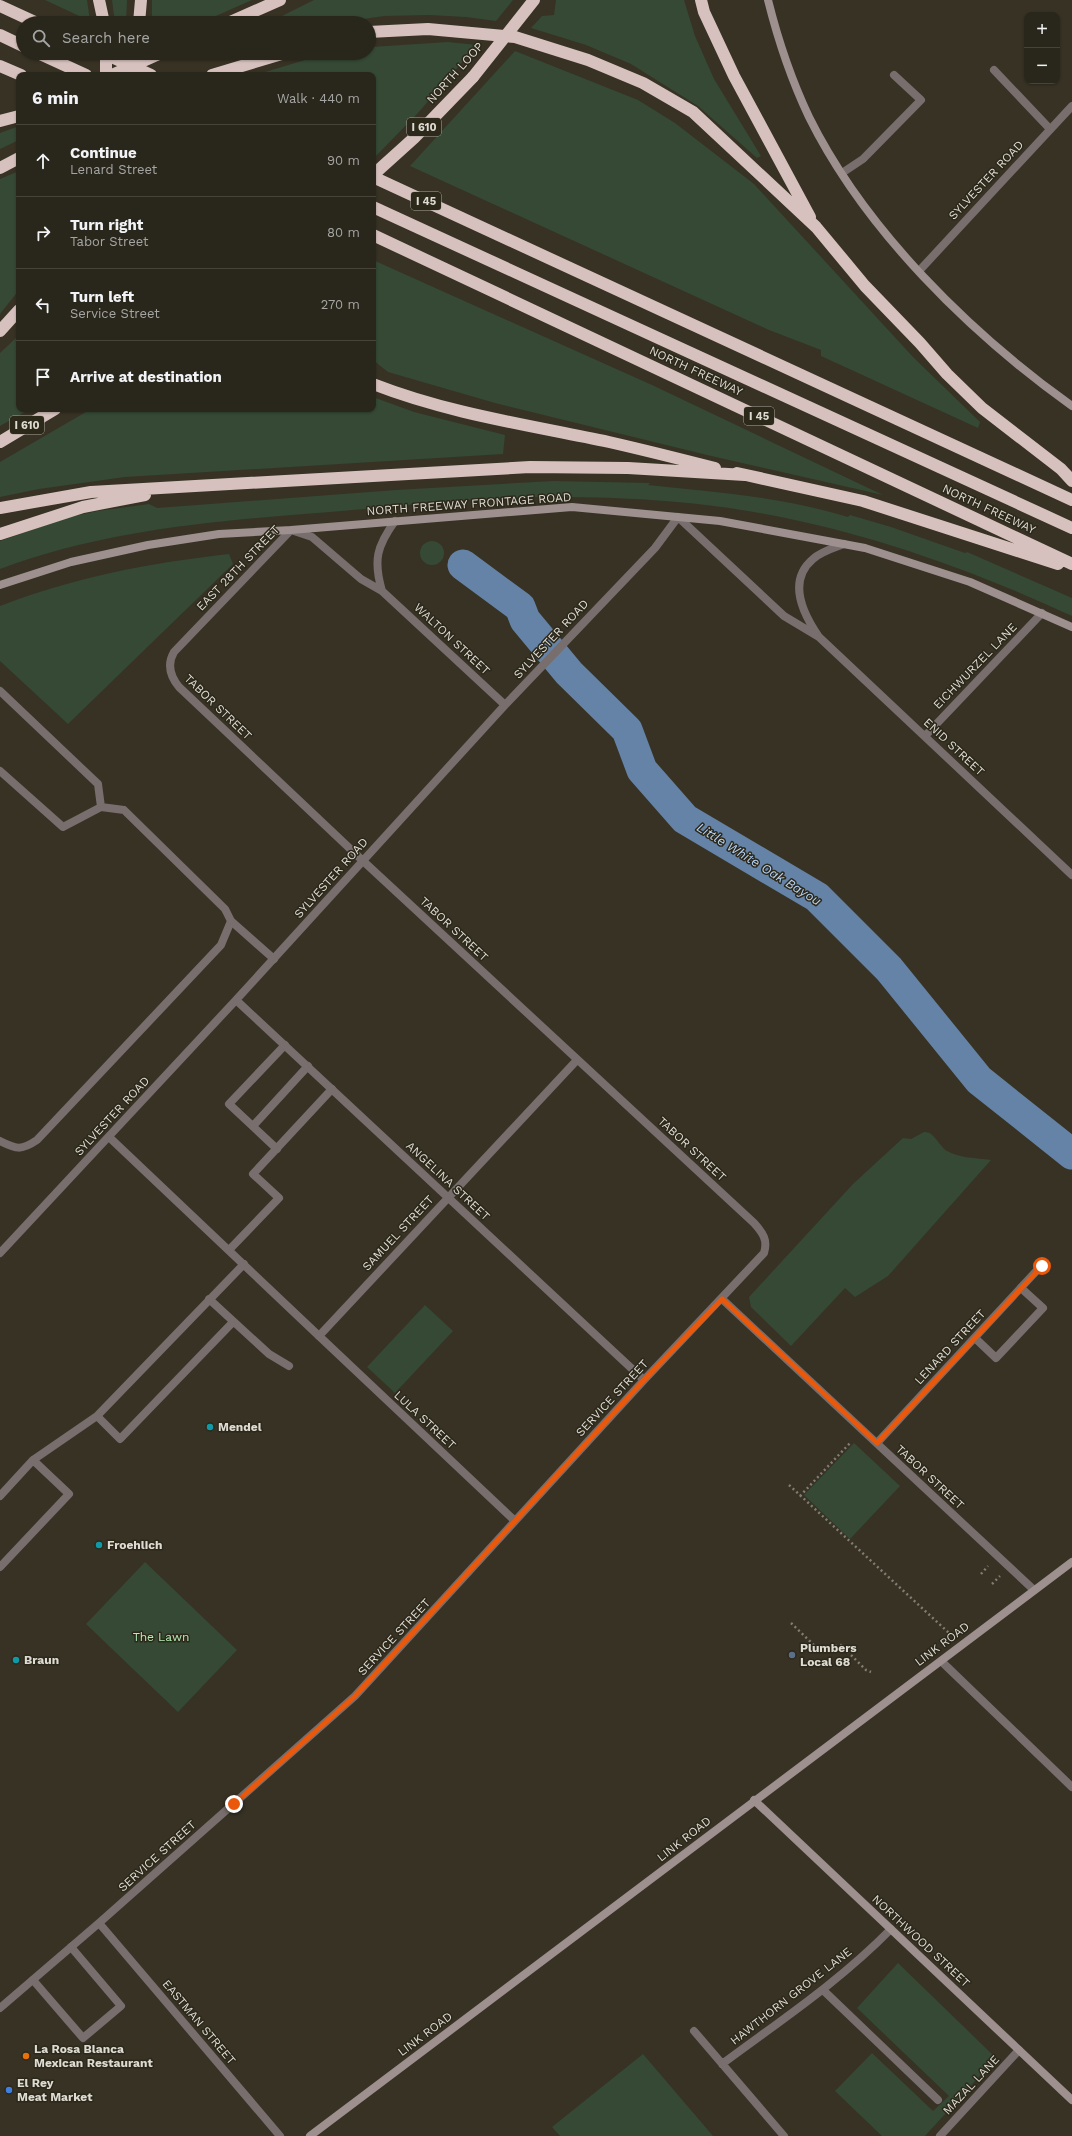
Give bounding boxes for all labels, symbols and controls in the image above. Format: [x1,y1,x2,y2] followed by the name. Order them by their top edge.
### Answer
[1024,12,1060,84] map controls
[1024,12,1060,48] button: +
[16,16,376,60] search box
[30,27,52,49] icon: search
[62,29,150,47] text: Search here
[424,39,486,107] street label: NORTH LOOP
[1024,48,1060,84] button: −
[32,88,79,108] text: 6 min
[277,91,360,106] text: Walk · 440 m
[407,118,441,136] road number: I 610
[946,138,1026,222] street label: SYLVESTER ROAD
[70,144,137,162] text: Continue
[32,150,54,172] icon: ahead
[327,153,360,168] text: 90 m
[70,162,157,177] text: Lenard Street
[411,192,441,210] road number: I 45
[70,216,143,234] text: Turn right
[32,222,54,244] icon: right
[327,225,360,240] text: 80 m
[70,234,148,249] text: Tabor Street
[70,288,134,306] text: Turn left
[32,294,54,316] icon: left
[321,297,360,312] text: 270 m
[70,306,160,321] text: Service Street
[647,343,745,399] street label: NORTH FREEWAY
[32,366,54,388] icon: arrive
[70,368,222,386] text: Arrive at destination
[744,407,774,425] road number: I 45
[10,416,44,434] road number: I 610
[940,481,1038,537] street label: NORTH FREEWAY
[366,490,572,518] street label: NORTH FREEWAY FRONTAGE ROAD
[194,522,282,614] street label: EAST 28TH STREET
[511,597,591,681] street label: SYLVESTER ROAD
[411,600,493,678] street label: WALTON STREET
[930,620,1020,712] street label: EICHWURZEL LANE
[181,671,255,743] street label: TABOR STREET
[921,715,987,779] street label: ENID STREET
[694,820,824,909] water label: Little White Oak Bayou
[291,835,371,921] street label: SYLVESTER ROAD
[417,894,491,964] street label: TABOR STREET
[72,1074,152,1158] street label: SYLVESTER ROAD
[655,1114,729,1184] street label: TABOR STREET
[403,1139,493,1223] street label: ANGELINA STREET
[359,1192,437,1274] street label: SAMUEL STREET
[1033,1257,1051,1275] route start
[912,1307,988,1387] street label: LENARD STREET
[573,1357,651,1439] street label: SERVICE STREET
[391,1388,459,1452] street label: LULA STREET
[218,1420,262,1434] place label: Mendel
[205,1422,215,1432] marker: Mendel
[893,1442,967,1512] street label: TABOR STREET
[107,1538,162,1552] place label: Froehlich
[94,1540,104,1550] marker: Froehlich
[355,1596,433,1678] street label: SERVICE STREET
[912,1619,972,1669] street label: LINK ROAD
[133,1630,189,1644] park label: The Lawn
[800,1641,857,1669] place label: Plumbers Local 68
[787,1650,797,1660] marker: Plumbers Local 68
[24,1653,59,1667] place label: Braun
[11,1655,21,1665] marker: Braun
[225,1795,243,1813] route end
[654,1814,714,1864] street label: LINK ROAD
[115,1817,199,1895] street label: SERVICE STREET
[869,1892,973,1990] street label: NORTHWOOD STREET
[728,1944,855,2048] street label: HAWTHORN GROVE LANE
[159,1977,239,2067] street label: EASTMAN STREET
[395,2009,455,2059] street label: LINK ROAD
[34,2042,153,2070] place label: La Rosa Blanca Mexican Restaurant
[21,2051,31,2061] marker: La Rosa Blanca Mexican Restaurant
[940,2052,1002,2118] street label: MAZAL LANE
[17,2076,93,2104] place label: El Rey Meat Market
[4,2085,14,2095] marker: El Rey Meat Market

